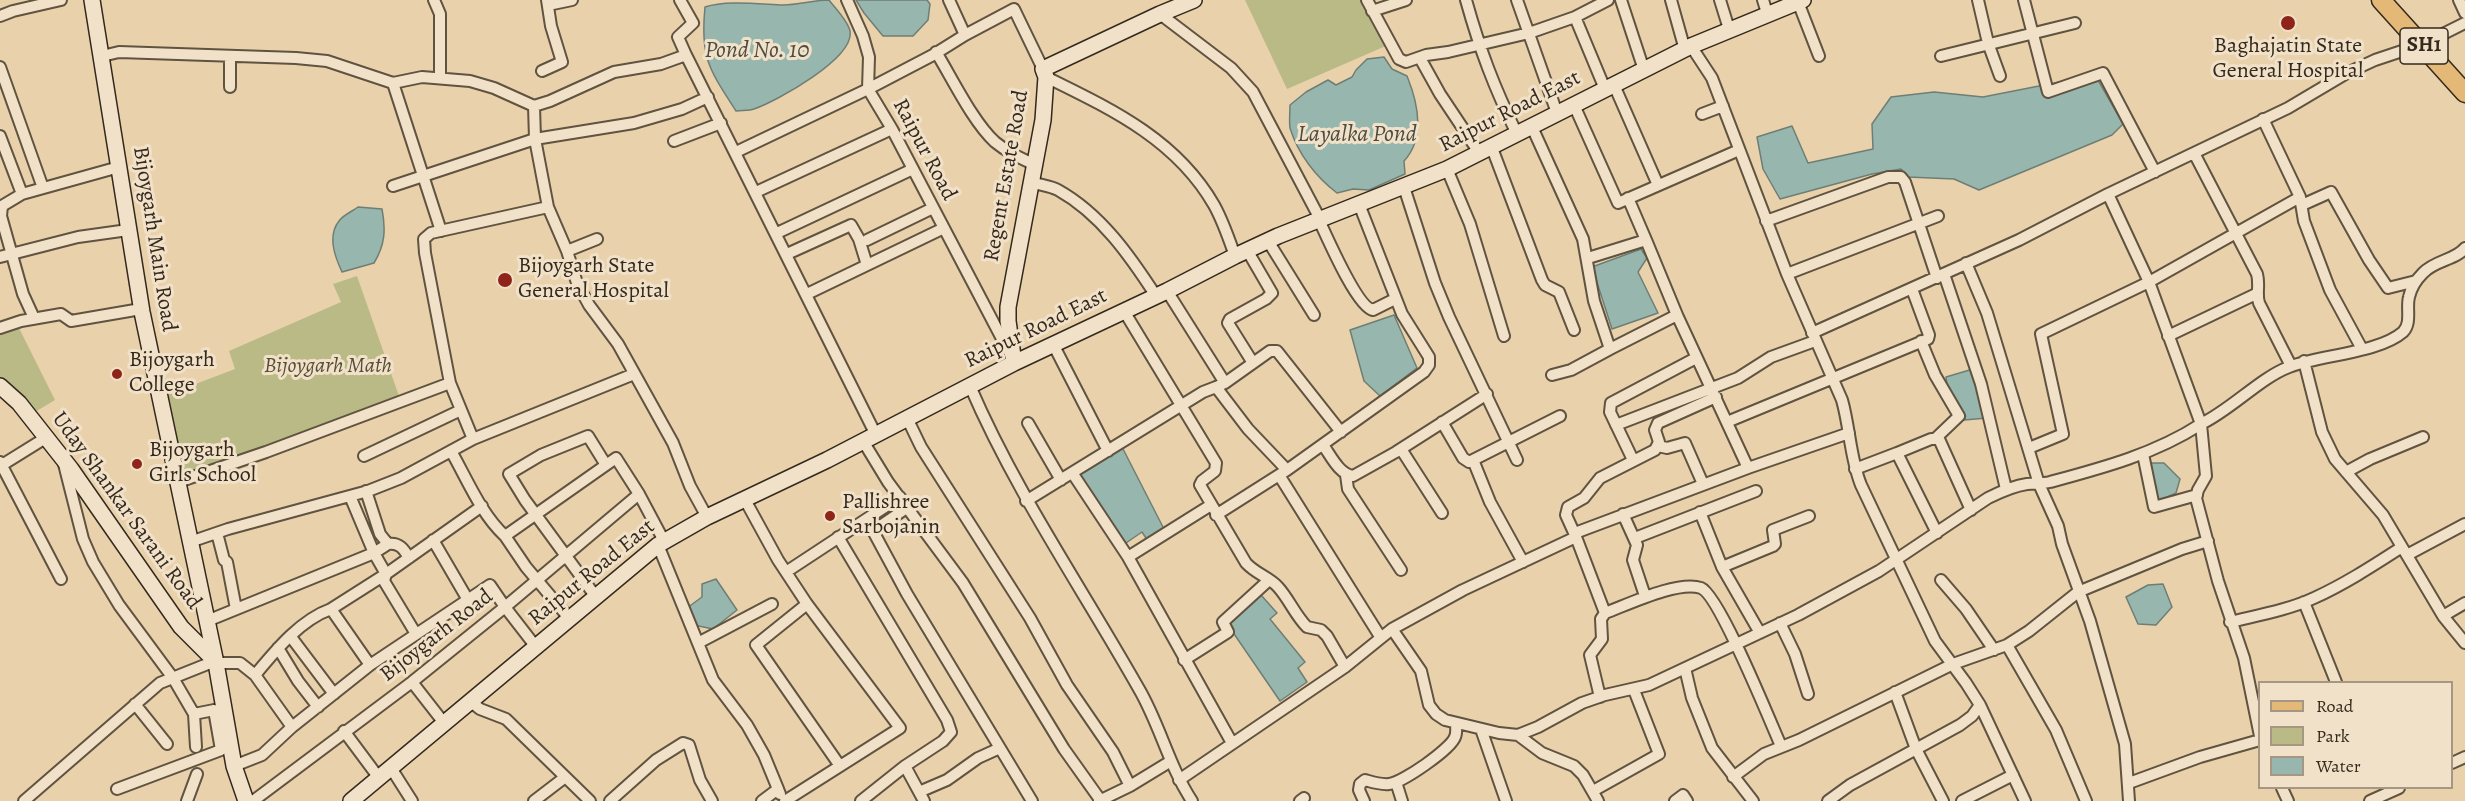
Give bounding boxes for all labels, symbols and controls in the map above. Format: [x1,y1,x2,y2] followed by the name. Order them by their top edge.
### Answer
[2279,14,2297,32] marker: Baghajatin State General Hospital
[2400,28,2448,64] road number: SH1
[2213,34,2363,86] place label: Baghajatin State General Hospital
[705,37,809,65] water label: Pond No. 10
[1435,65,1585,159] street label: Raipur Road East
[979,88,1035,264] street label: Regent Estate Road
[886,95,962,205] street label: Raipur Road
[1297,121,1417,149] water label: Layalka Pond
[126,144,182,334] street label: Bijoygarh Main Road
[518,254,669,306] place label: Bijoygarh State General Hospital
[496,271,514,289] marker: Bijoygarh State General Hospital
[961,283,1111,375] street label: Raipur Road East
[129,348,215,400] place label: Bijoygarh College
[264,354,392,380] park label: Bijoygarh Math
[110,367,124,381] marker: Bijoygarh College
[46,407,206,615] street label: Uday Shankar Sarani Road
[149,438,256,490] place label: Bijoygarh Girls School
[130,457,144,471] marker: Bijoygarh Girls School
[842,490,940,542] place label: Pallishree Sarbojanin
[823,509,837,523] marker: Pallishree Sarbojanin
[524,514,660,632] street label: Raipur Road East
[375,584,499,688] street label: Bijoygarh Road
[2258,681,2453,789] legend
[2316,694,2353,718] text: Road
[2316,724,2350,748] text: Park
[2316,754,2361,778] text: Water

